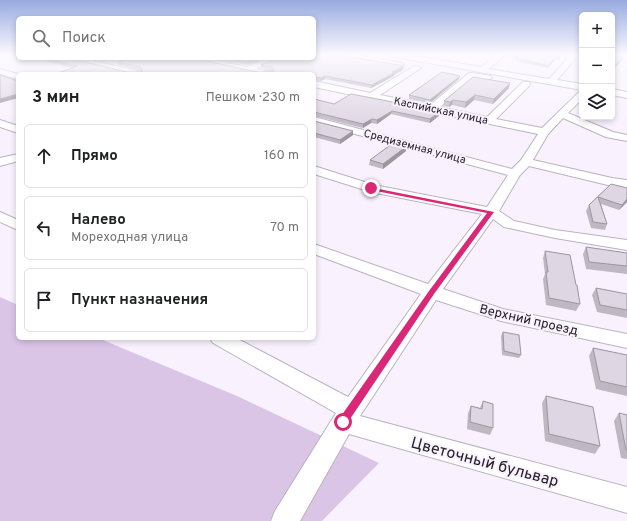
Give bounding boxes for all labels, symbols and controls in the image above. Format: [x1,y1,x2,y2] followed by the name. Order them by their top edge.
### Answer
[579,12,615,120] map controls
[579,12,615,48] button: +
[16,16,316,60] search box
[30,27,52,49] icon: search
[62,29,106,48] text: Поиск
[579,48,615,84] button: −
[579,84,615,120] button: layers
[32,87,80,109] text: 3 мин
[206,90,300,106] text: Пешком · 230 m
[392,94,489,128] street label: Каспийская улица
[362,127,468,167] street label: Средиземная улица
[33,145,55,167] icon: ahead
[71,147,118,166] text: Прямо
[264,148,299,164] text: 160 m
[362,179,380,197] route end
[71,211,126,230] text: Налево
[33,217,55,239] icon: left
[270,220,299,236] text: 70 m
[71,230,188,246] text: Мореходная улица
[33,289,55,311] icon: arrive
[71,291,208,310] text: Пункт назначения
[478,302,580,340] street label: Верхний проезд
[334,413,352,431] route start
[408,434,561,492] street label: Цветочный бульвар

